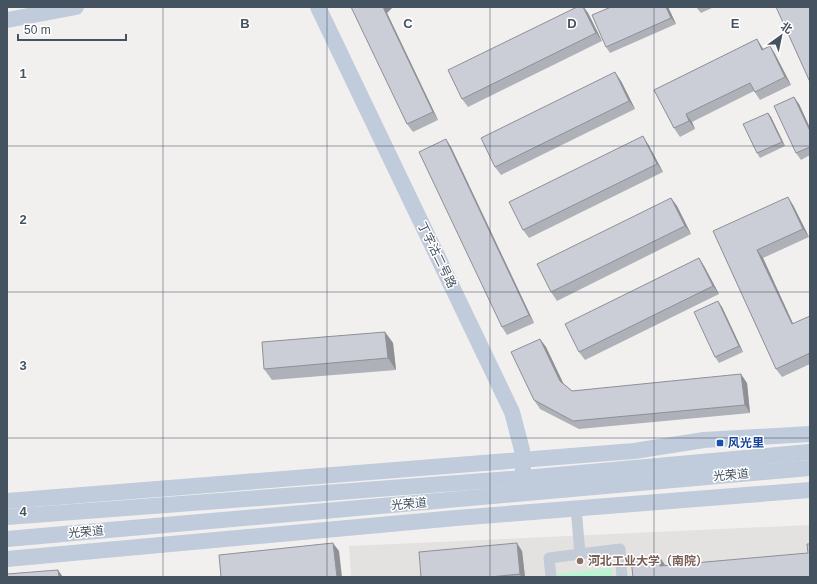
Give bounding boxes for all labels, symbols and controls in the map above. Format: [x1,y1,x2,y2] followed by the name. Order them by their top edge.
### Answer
[18,16,126,42] scale bar
[240,16,250,31] text: B
[403,16,413,31] text: C
[567,16,577,31] text: D
[731,16,740,31] text: E
[761,16,801,56] north arrow
[779,20,794,36] text: 北
[24,23,51,37] text: 50 m
[19,66,27,81] text: 1
[19,212,27,227] text: 2
[415,220,459,290] street label: 丁字沽二号路
[19,358,27,373] text: 3
[728,436,764,450] place label: 风光里
[715,438,725,448] marker: 风光里
[712,466,750,484] street label: 光荣道
[390,495,428,513] street label: 光荣道
[19,504,27,519] text: 4
[67,523,105,541] street label: 光荣道
[588,554,708,568] place label: 河北工业大学（南院）
[575,556,585,566] marker: 河北工业大学（南院）

